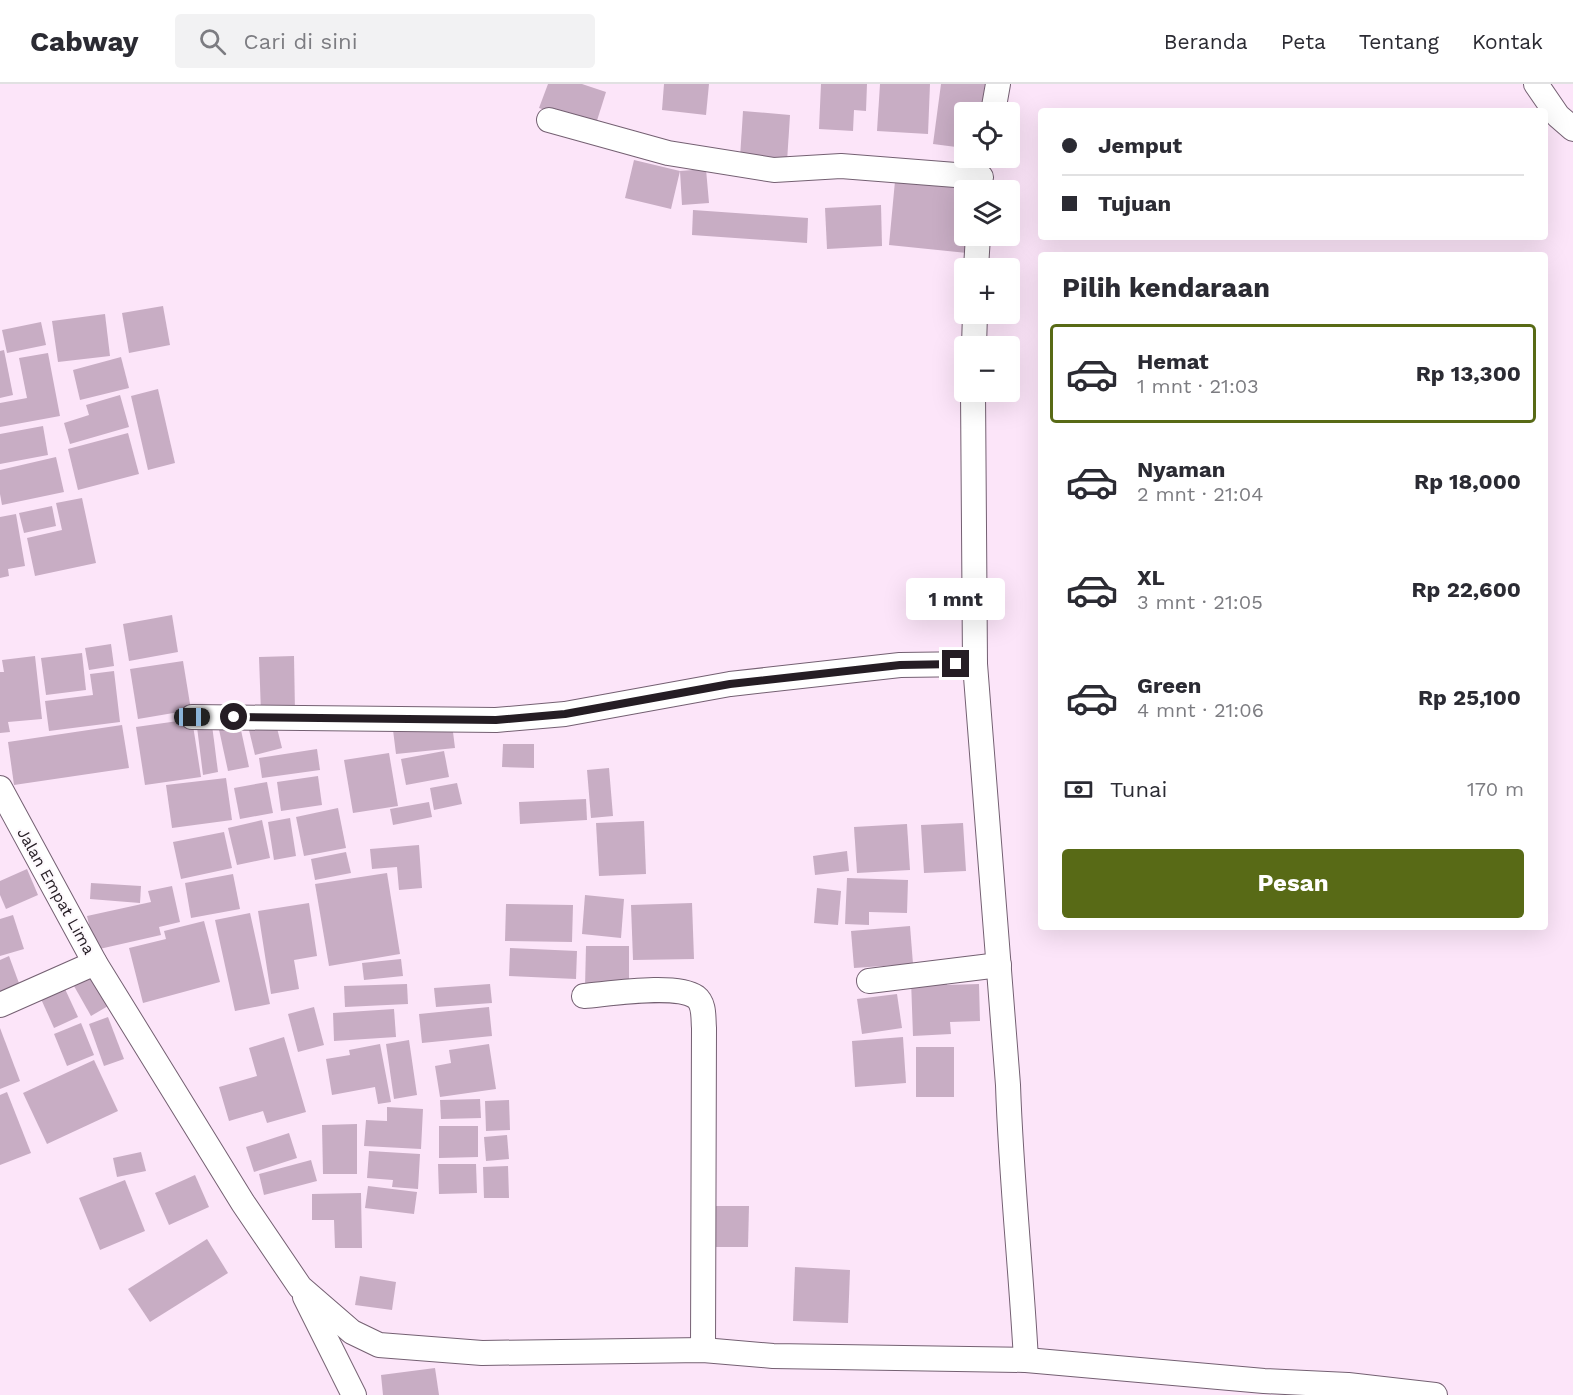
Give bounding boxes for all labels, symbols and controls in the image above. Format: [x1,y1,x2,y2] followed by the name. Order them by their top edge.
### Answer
[175,14,595,68] search box
[30,25,139,58] text: Cabway
[196,25,229,58] icon: search
[244,29,358,54] text: Cari di sini
[1164,29,1248,54] text: Beranda
[1281,29,1326,54] text: Peta
[1359,29,1439,54] text: Tentang
[1472,29,1543,54] text: Kontak
[954,102,1020,402] map controls
[954,102,1020,168] button: locate
[1098,133,1182,158] text: Jemput
[954,180,1020,246] button: layers
[1098,191,1171,216] text: Tujuan
[954,258,1020,324] button: +
[1062,272,1270,304] text: Pilih kendaraan
[954,336,1020,402] button: −
[1065,347,1119,401] icon: car
[1137,349,1209,374] text: Hemat
[1416,361,1521,386] text: Rp 13,300
[1137,374,1259,398] text: 1 mnt · 21:03
[1065,455,1119,509] icon: car
[1137,457,1225,482] text: Nyaman
[1414,469,1521,494] text: Rp 18,000
[1137,482,1263,506] text: 2 mnt · 21:04
[1065,563,1119,617] icon: car
[1137,565,1165,590] text: XL
[906,577,1006,619] callout: 1 mnt
[1411,577,1521,602] text: Rp 22,600
[928,587,983,611] text: 1 mnt
[1137,590,1263,614] text: 3 mnt · 21:05
[942,650,969,677] route end
[1065,671,1119,725] icon: car
[1137,673,1201,698] text: Green
[1418,685,1521,710] text: Rp 25,100
[1137,698,1264,722] text: 4 mnt · 21:06
[220,703,247,730] route start
[174,708,210,726] car
[1062,773,1095,806] icon: cash
[1110,777,1167,802] text: Tunai
[1467,777,1524,801] text: 170 m
[13,824,99,958] street label: Jalan Empat Lima
[1062,849,1524,918] button: Pesan

